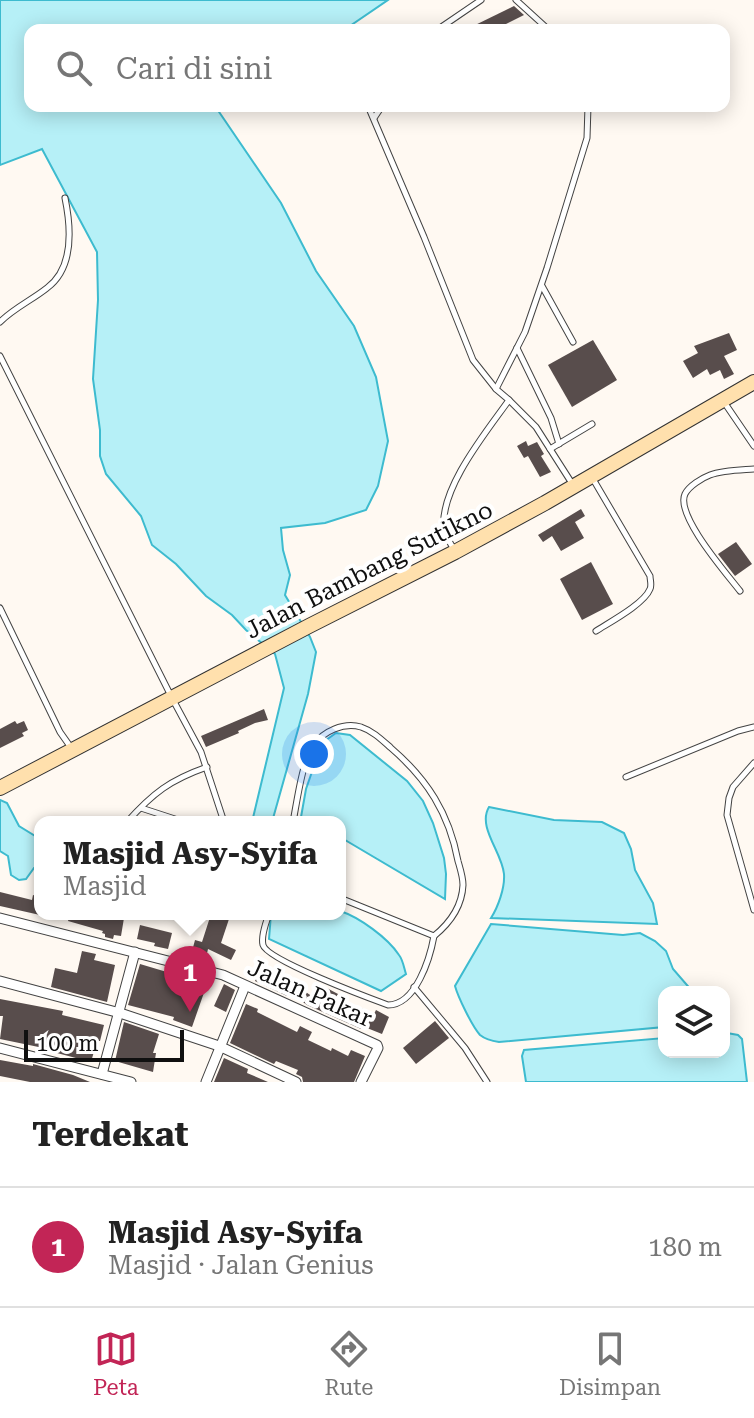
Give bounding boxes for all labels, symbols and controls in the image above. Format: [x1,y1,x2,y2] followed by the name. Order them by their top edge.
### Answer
[24,24,730,112] search box
[52,46,96,90] icon: search
[116,51,272,86] text: Cari di sini
[241,495,497,645] street label: Jalan Bambang Sutikno
[294,734,334,774] your location
[34,816,346,920] popup
[63,836,317,871] text: Masjid Asy-Syifa
[63,871,146,901] text: Masjid
[164,946,216,1012] pin: 1
[244,953,377,1033] street label: Jalan Pakar
[658,986,730,1058] map controls
[658,986,730,1058] button: layers
[24,1026,184,1062] scale bar
[36,1031,99,1056] text: 100 m
[32,1114,188,1154] text: Terdekat
[108,1215,363,1250] text: Masjid Asy-Syifa
[51,1232,65,1262] text: 1
[648,1232,722,1262] text: 180 m
[108,1250,374,1280] text: Masjid · Jalan Genius
[93,1327,139,1400] tab: Peta
[325,1327,373,1400] tab: Rute
[559,1327,661,1400] tab: Disimpan

